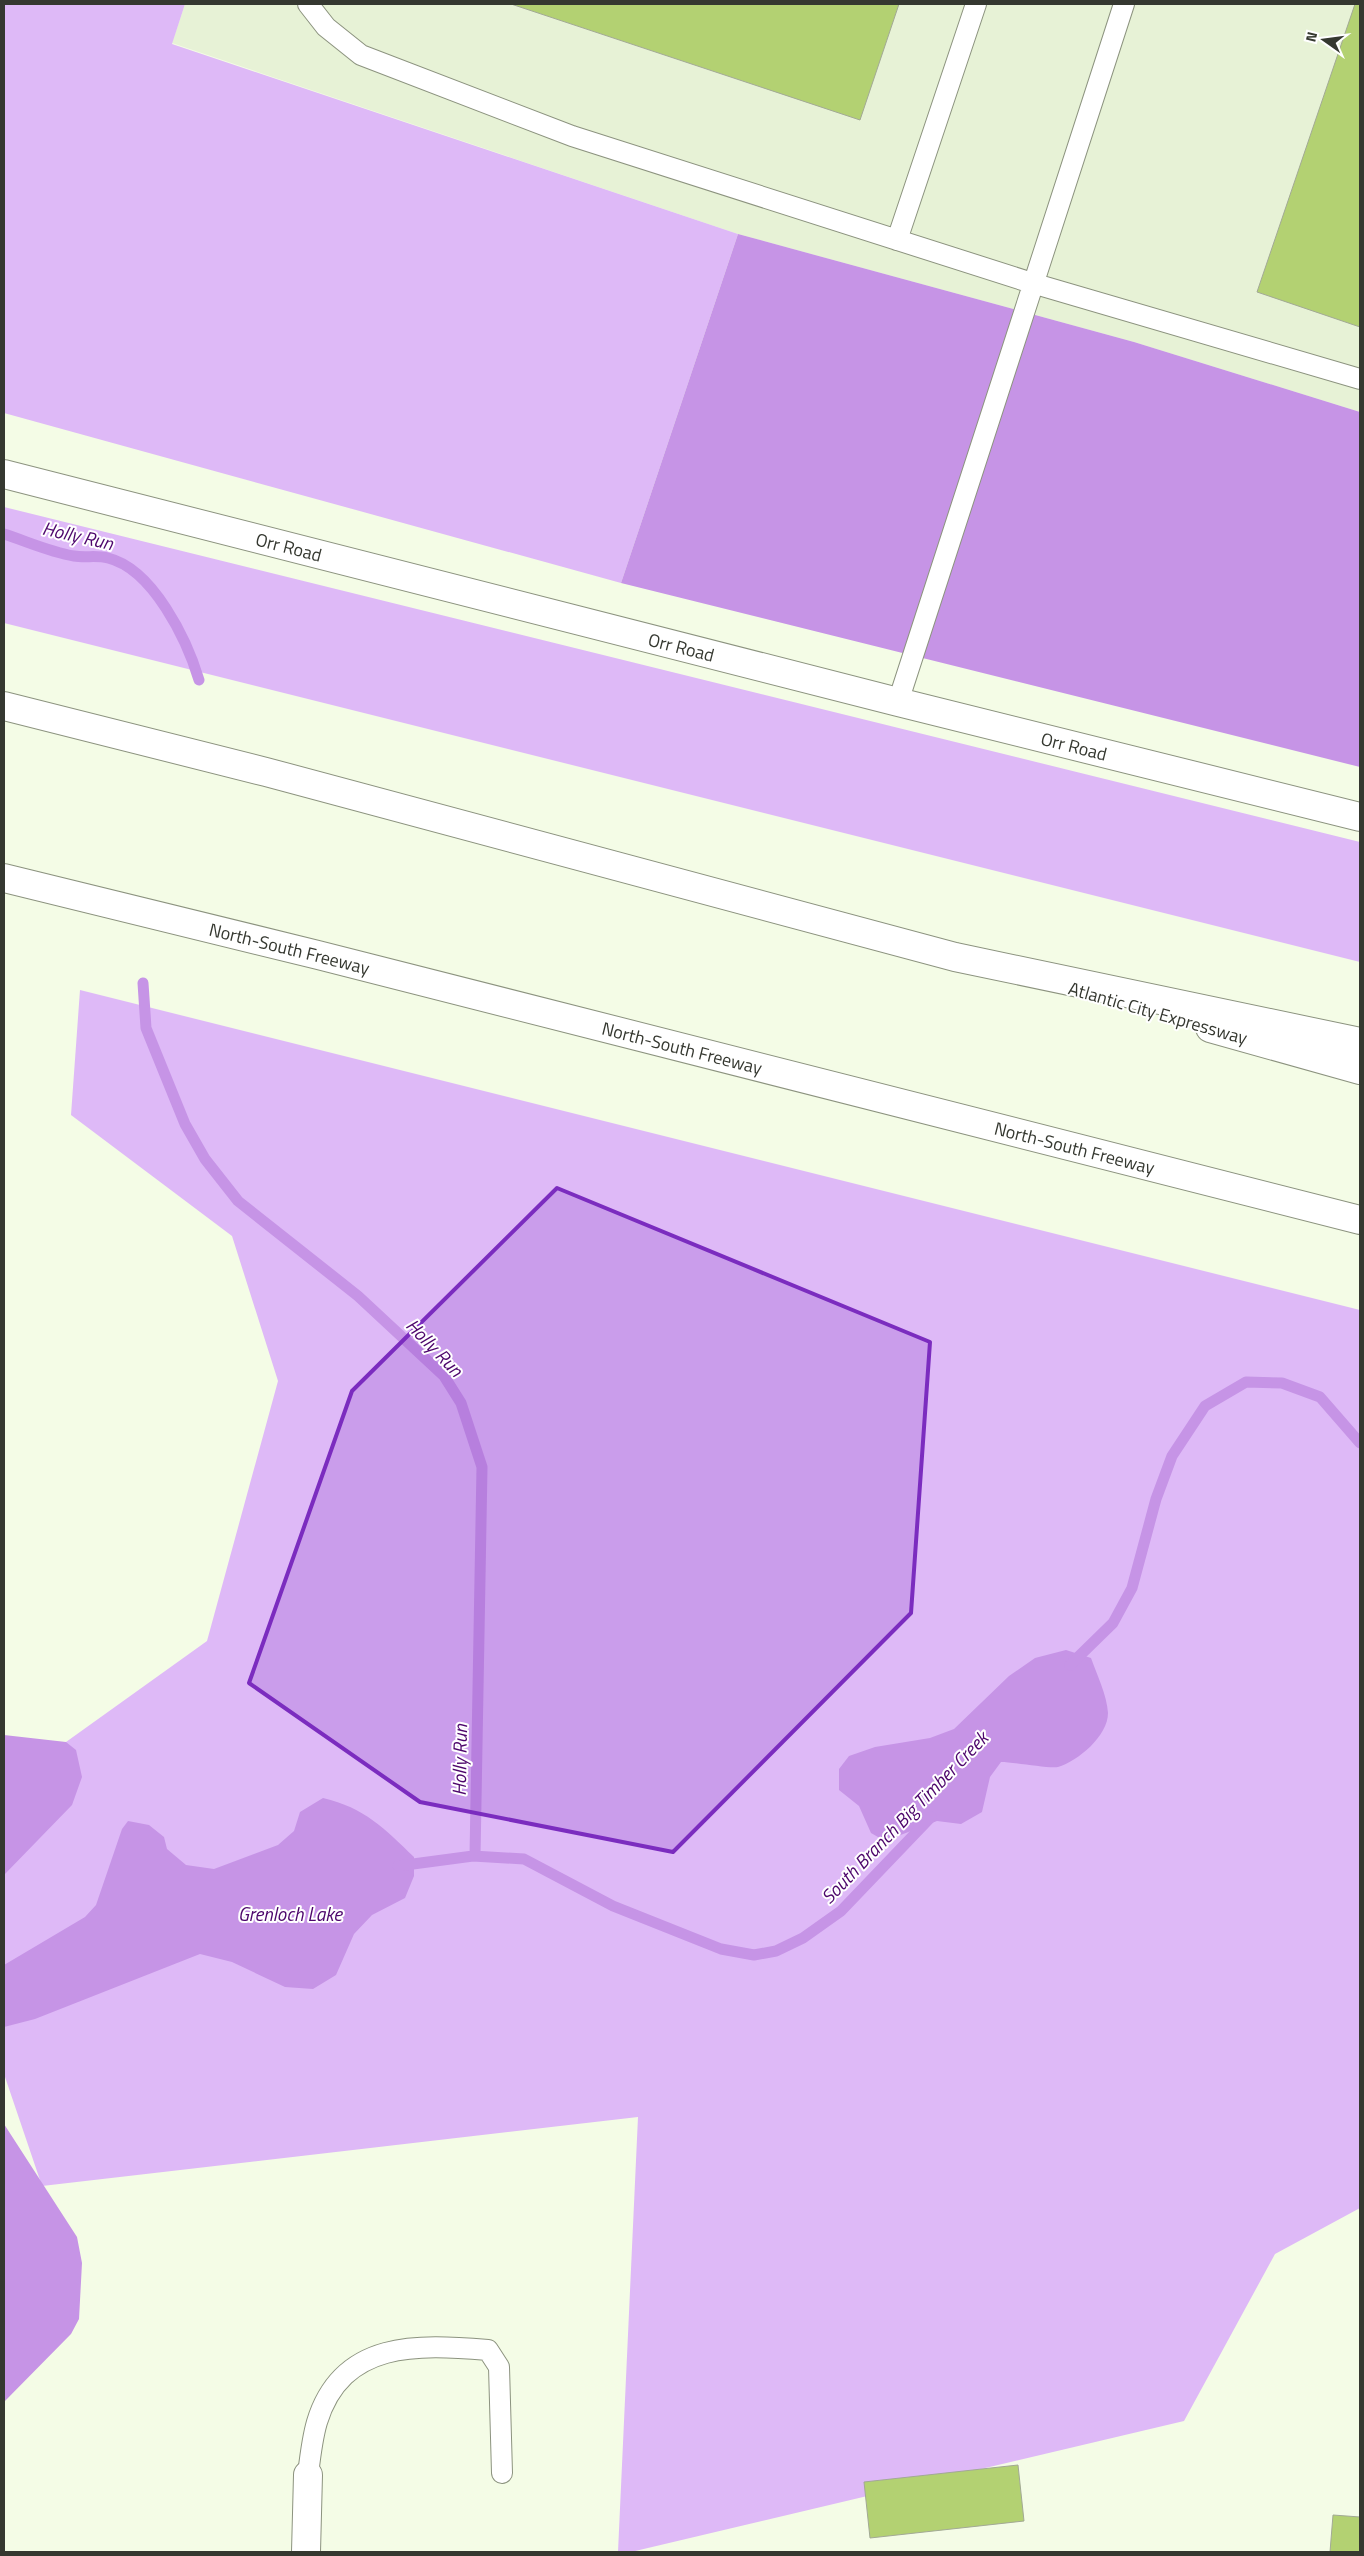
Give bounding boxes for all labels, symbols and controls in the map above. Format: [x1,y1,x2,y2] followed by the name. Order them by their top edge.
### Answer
[1299,15,1349,65] north arrow
[1300,29,1322,44] text: N
[40,513,117,557] water label: Holly Run
[253,525,325,568] street label: Orr Road
[645,625,717,668] street label: Orr Road
[1038,725,1110,767] street label: Orr Road
[206,915,373,981] street label: North-South Freeway
[1065,975,1251,1052] street label: Atlantic City Expressway
[599,1014,765,1081] street label: North-South Freeway
[992,1114,1158,1181] street label: North-South Freeway
[400,1311,471,1383] water label: Holly Run
[814,1722,996,1910] water label: South Branch Big Timber Creek
[444,1723,474,1796] water label: Holly Run
[238,1899,343,1928] water label: Grenloch Lake

